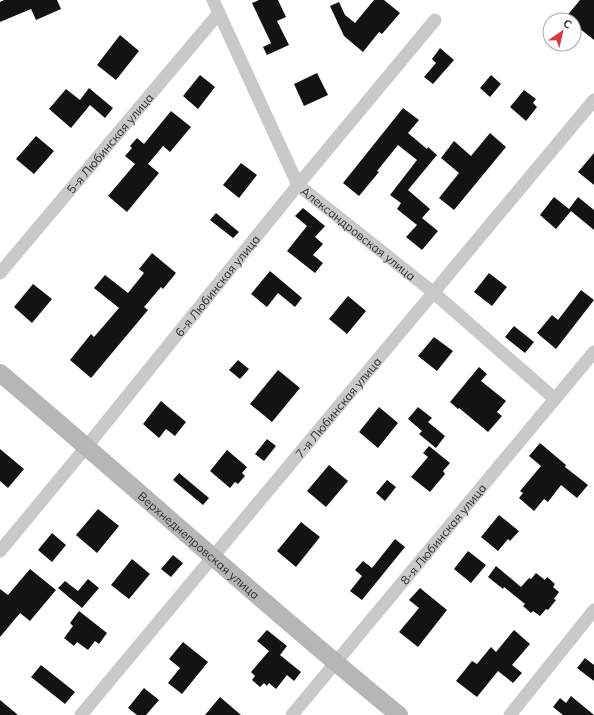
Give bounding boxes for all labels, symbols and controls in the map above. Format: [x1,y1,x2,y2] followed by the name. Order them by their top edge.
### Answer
[542,12,582,52] north arrow
[561,16,575,32] text: С
[63,90,156,196] street label: 5-я Любинская улица
[298,183,419,283] street label: Александровская улица
[171,231,263,339] street label: 6-я Любинская улица
[292,354,384,460] street label: 7-я Любинская улица
[397,480,489,587] street label: 8-я Любинская улица
[135,488,263,602] street label: Верхнеднепровская улица

